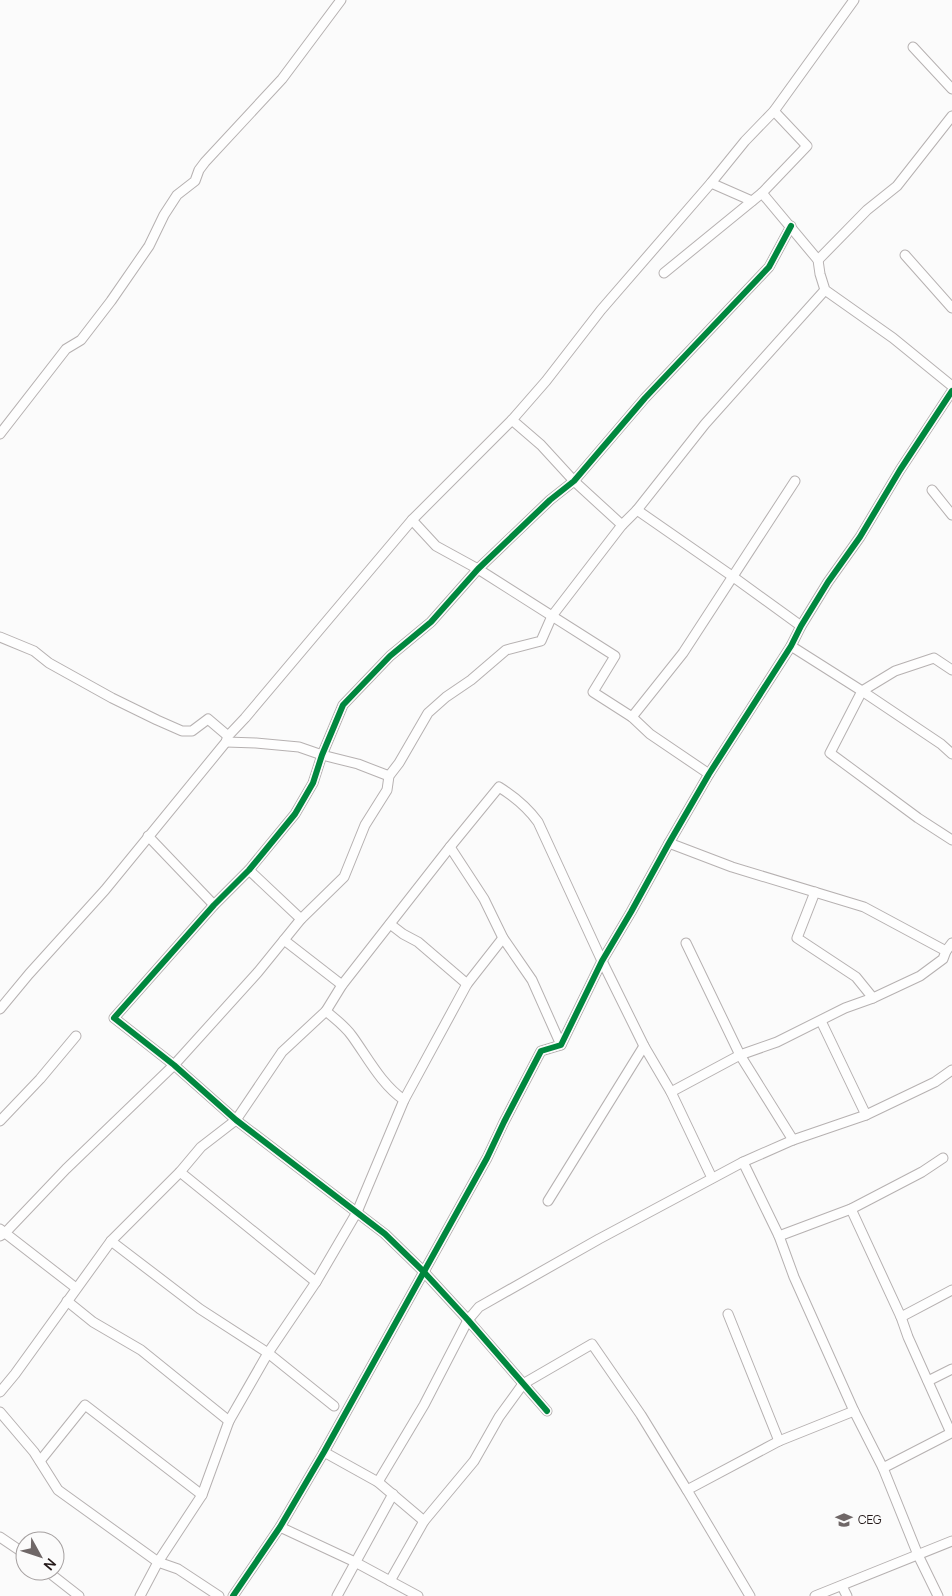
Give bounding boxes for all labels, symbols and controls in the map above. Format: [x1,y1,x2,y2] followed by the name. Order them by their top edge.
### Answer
[834,1510,854,1530] school or university icon: CEG
[858,1511,882,1528] place label: CEG
[15,1531,65,1581] north arrow
[40,1555,61,1575] text: N

